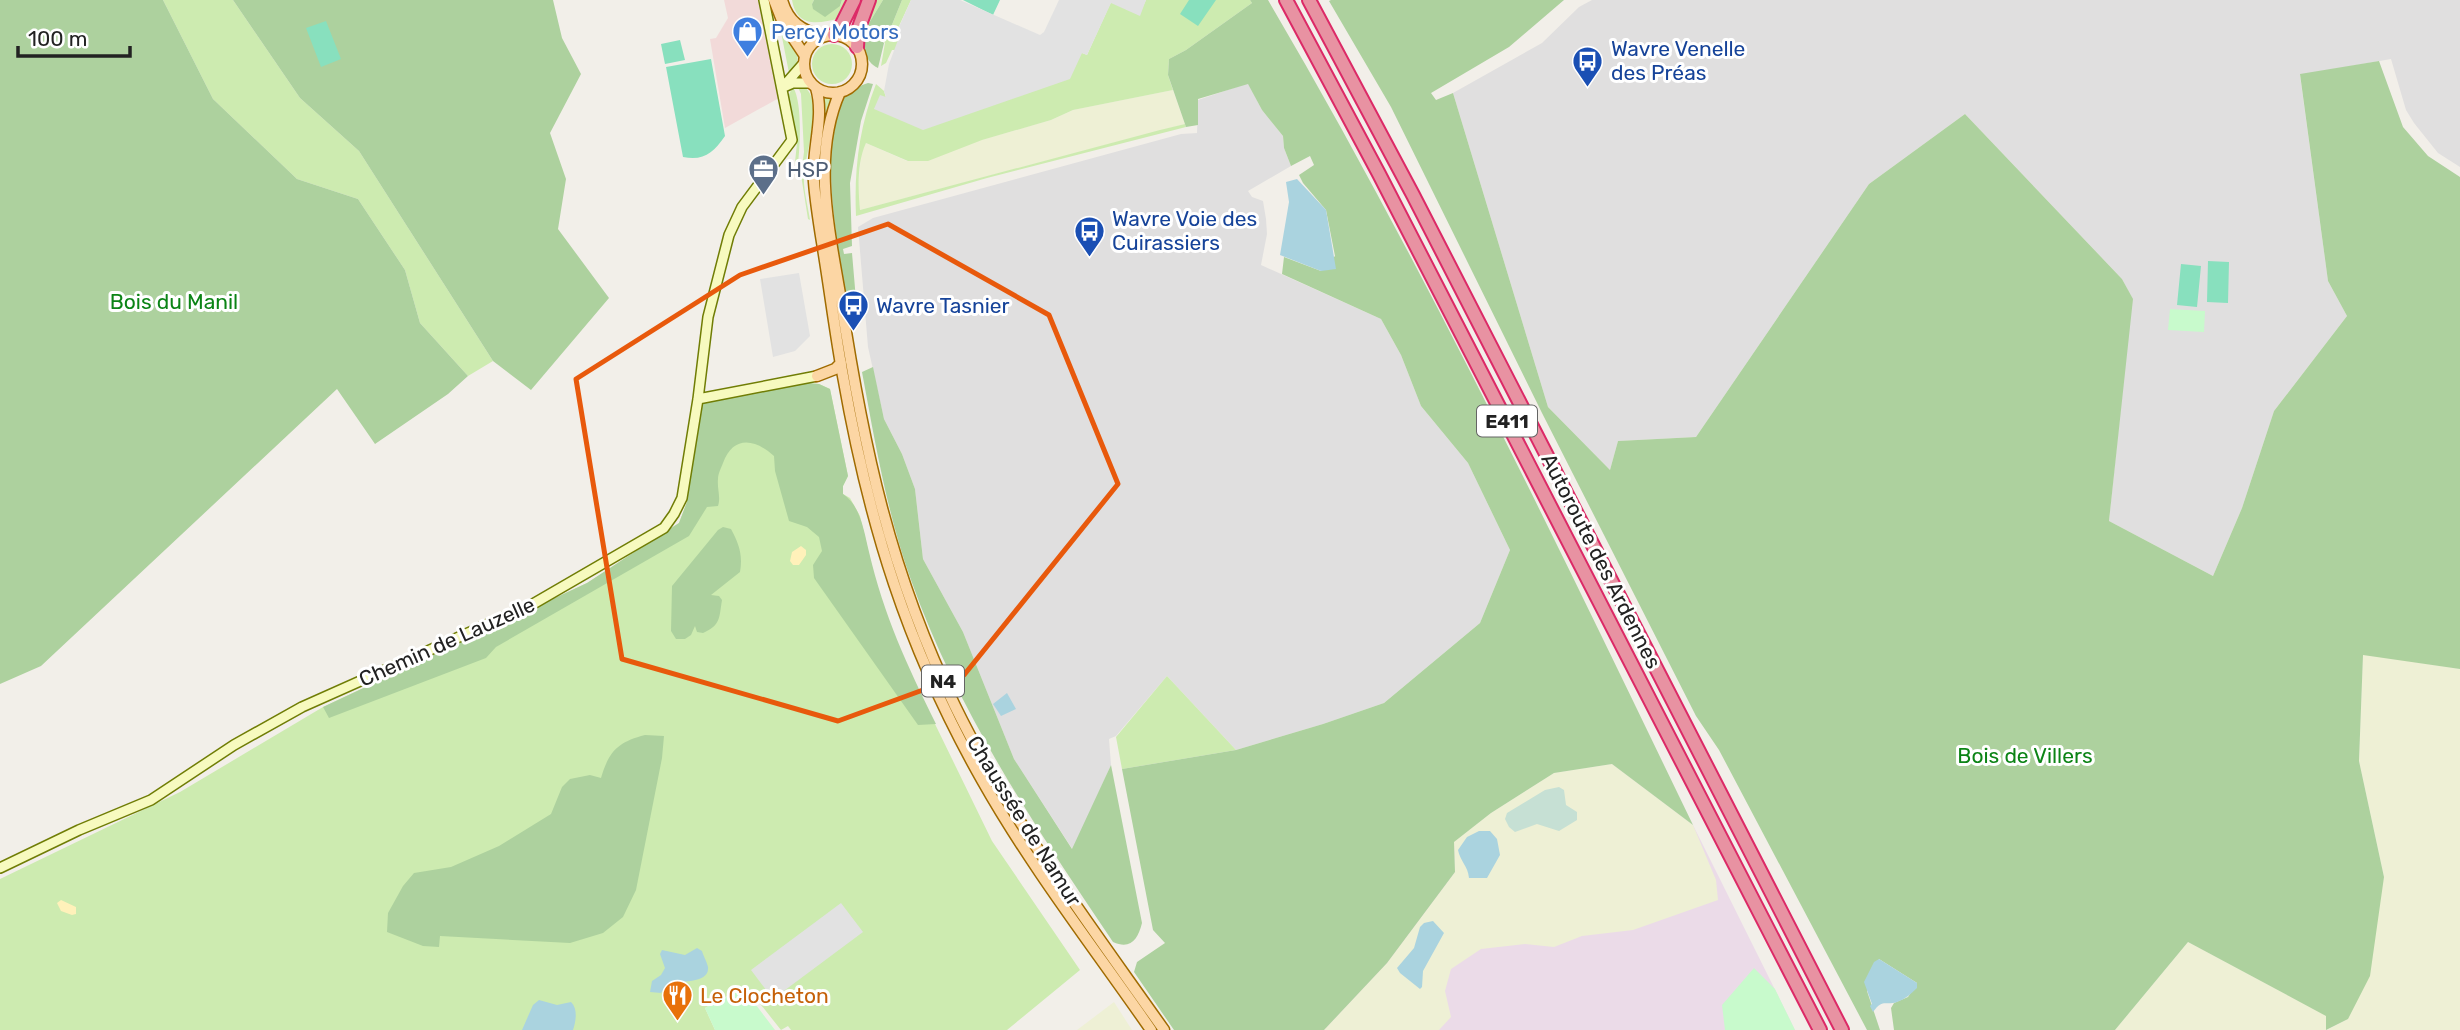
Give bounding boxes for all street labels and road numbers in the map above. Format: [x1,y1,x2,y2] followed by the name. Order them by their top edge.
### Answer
[1477,406,1537,436] road number: E411
[1536,449,1667,672] street label: Autoroute des Ardennes
[355,592,539,692] street label: Chemin de Lauzelle
[922,666,964,696] road number: N4
[962,731,1087,910] street label: Chaussée de Namur

